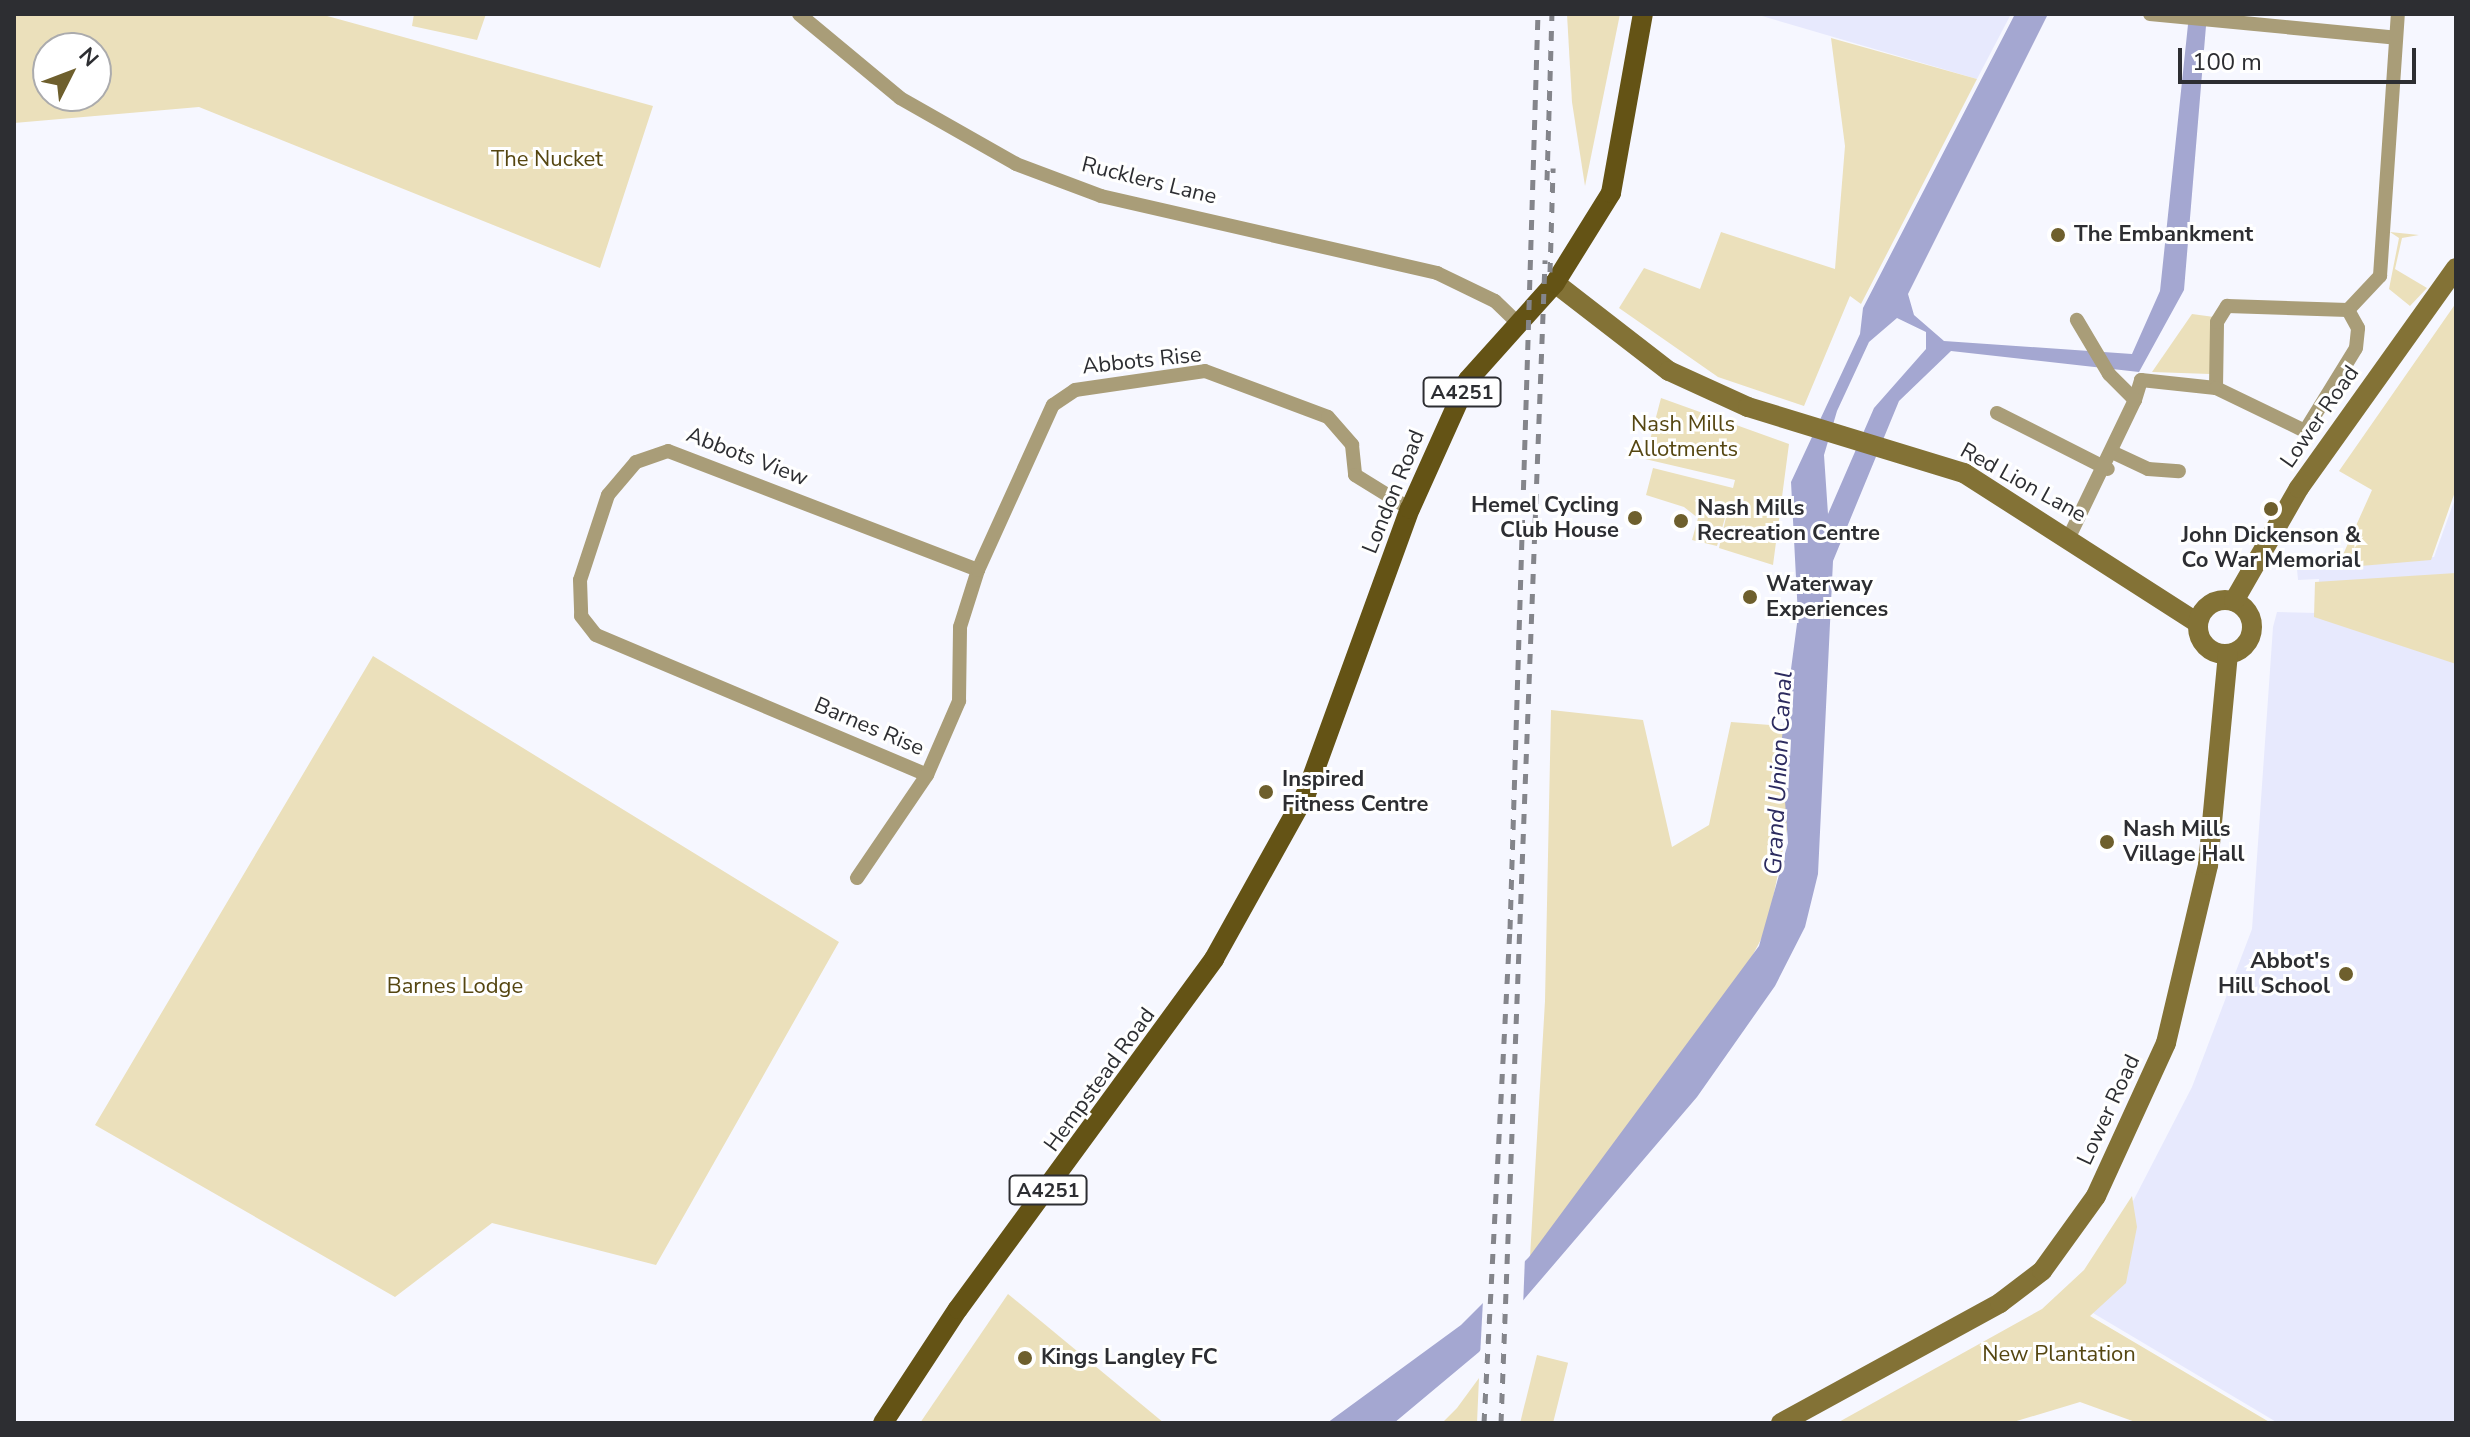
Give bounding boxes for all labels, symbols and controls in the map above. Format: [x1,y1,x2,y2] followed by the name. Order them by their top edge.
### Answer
[32,32,112,112] north arrow
[2182,32,2420,82] scale bar
[72,41,105,73] text: N
[2192,46,2262,78] text: 100 m
[491,147,603,173] park label: The Nucket
[1079,151,1219,211] street label: Rucklers Lane
[2074,222,2253,248] place label: The Embankment
[2049,226,2067,244] marker: The Embankment
[1081,342,1203,380] street label: Abbots Rise
[2275,361,2365,473] street label: Lower Road
[1422,376,1502,408] road number: A4251
[1628,411,1738,462] park label: Nash Mills Allotments
[682,422,812,492] street label: Abbots View
[1357,426,1431,558] street label: London Road
[1955,438,2091,528] street label: Red Lion Lane
[1471,492,1619,544] place label: Hemel Cycling Club House
[1697,495,1880,546] place label: Nash Mills Recreation Centre
[2262,500,2280,518] marker: John Dickenson & Co War Memorial
[1626,509,1644,527] marker: Hemel Cycling Club House
[1672,512,1690,530] marker: Nash Mills Recreation Centre
[2181,522,2361,574] place label: John Dickenson & Co War Memorial
[1766,571,1888,622] place label: Waterway Experiences
[1741,588,1759,606] marker: Waterway Experiences
[1759,670,1799,876] water label: Grand Union Canal
[810,692,928,762] street label: Barnes Rise
[1282,766,1428,818] place label: Inspired Fitness Centre
[1257,783,1275,801] marker: Inspired Fitness Centre
[2123,816,2245,868] place label: Nash Mills Village Hall
[2098,833,2116,851] marker: Nash Mills Village Hall
[2218,948,2330,1000] place label: Abbot's Hill School
[2337,965,2355,983] marker: Abbot's Hill School
[387,974,523,1000] park label: Barnes Lodge
[1039,1003,1161,1157] street label: Hempstead Road
[2072,1051,2146,1169] street label: Lower Road
[1008,1174,1088,1206] road number: A4251
[1982,1342,2136,1368] park label: New Plantation
[1041,1345,1218,1371] place label: Kings Langley FC
[1016,1349,1034,1367] marker: Kings Langley FC

